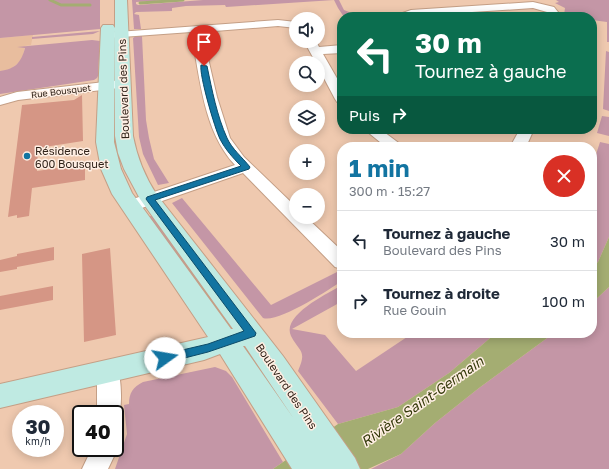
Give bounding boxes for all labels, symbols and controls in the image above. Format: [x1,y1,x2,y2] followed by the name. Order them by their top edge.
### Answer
[289,12,325,224] map controls
[289,12,325,48] button: sound
[187,25,221,66] pin
[415,26,482,59] text: 30 m
[349,28,401,80] icon: left
[193,31,215,53] icon: arrive
[115,38,131,139] street label: Boulevard des Pins
[289,56,325,92] button: search
[415,60,567,82] text: Tournez à gauche
[30,82,92,100] street label: Rue Bousquet
[289,100,325,136] button: layers
[388,104,410,126] icon: right
[349,106,380,124] text: Puis
[35,144,109,170] place label: Résidence 600 Bousquet
[289,144,325,180] button: +
[22,151,32,161] marker: Résidence 600 Bousquet
[349,153,409,182] text: 1 min
[543,155,585,197] button: close
[349,183,430,199] text: 300 m · 15:27
[289,188,325,224] button: −
[383,224,510,242] text: Tournez à gauche
[349,230,371,252] icon: left
[550,232,585,250] text: 30 m
[383,242,502,258] text: Boulevard des Pins
[383,284,500,302] text: Tournez à droite
[349,290,371,312] icon: right
[542,292,585,310] text: 100 m
[383,302,447,318] text: Rue Gouin
[144,337,186,379] position arrow
[254,341,321,431] street label: Boulevard des Pins
[357,351,488,450] water label: Rivière Saint-Germain
[72,405,124,457] speed limit sign: 40
[25,414,51,438] text: 30
[25,435,51,447] text: km/h

